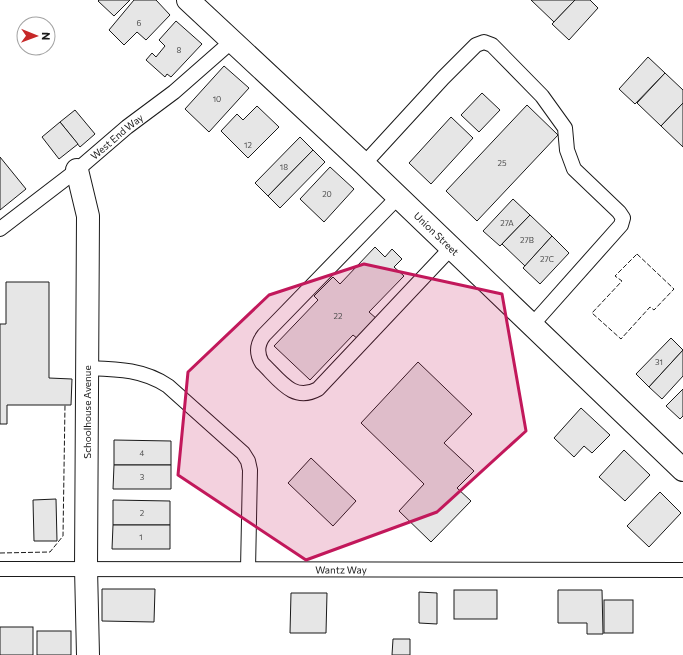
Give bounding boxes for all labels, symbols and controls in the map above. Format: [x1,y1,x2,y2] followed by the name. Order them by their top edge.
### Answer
[16,16,56,56] north arrow
[137,18,142,28] house number: 6
[40,32,53,40] text: N
[177,45,182,55] house number: 8
[213,94,221,104] house number: 10
[88,111,145,162] street label: West End Way
[244,140,252,150] house number: 12
[497,158,507,168] house number: 25
[280,162,288,172] house number: 18
[322,189,332,199] house number: 20
[412,209,461,258] street label: Union Street
[500,218,514,228] house number: 27A
[520,235,534,245] house number: 27B
[540,254,555,264] house number: 27C
[334,311,343,321] house number: 22
[655,357,663,367] house number: 31
[81,365,93,459] street label: Schoolhouse Avenue
[140,448,145,458] house number: 4
[140,472,145,482] house number: 3
[140,508,145,518] house number: 2
[139,532,143,542] house number: 1
[315,563,367,576] street label: Wantz Way

